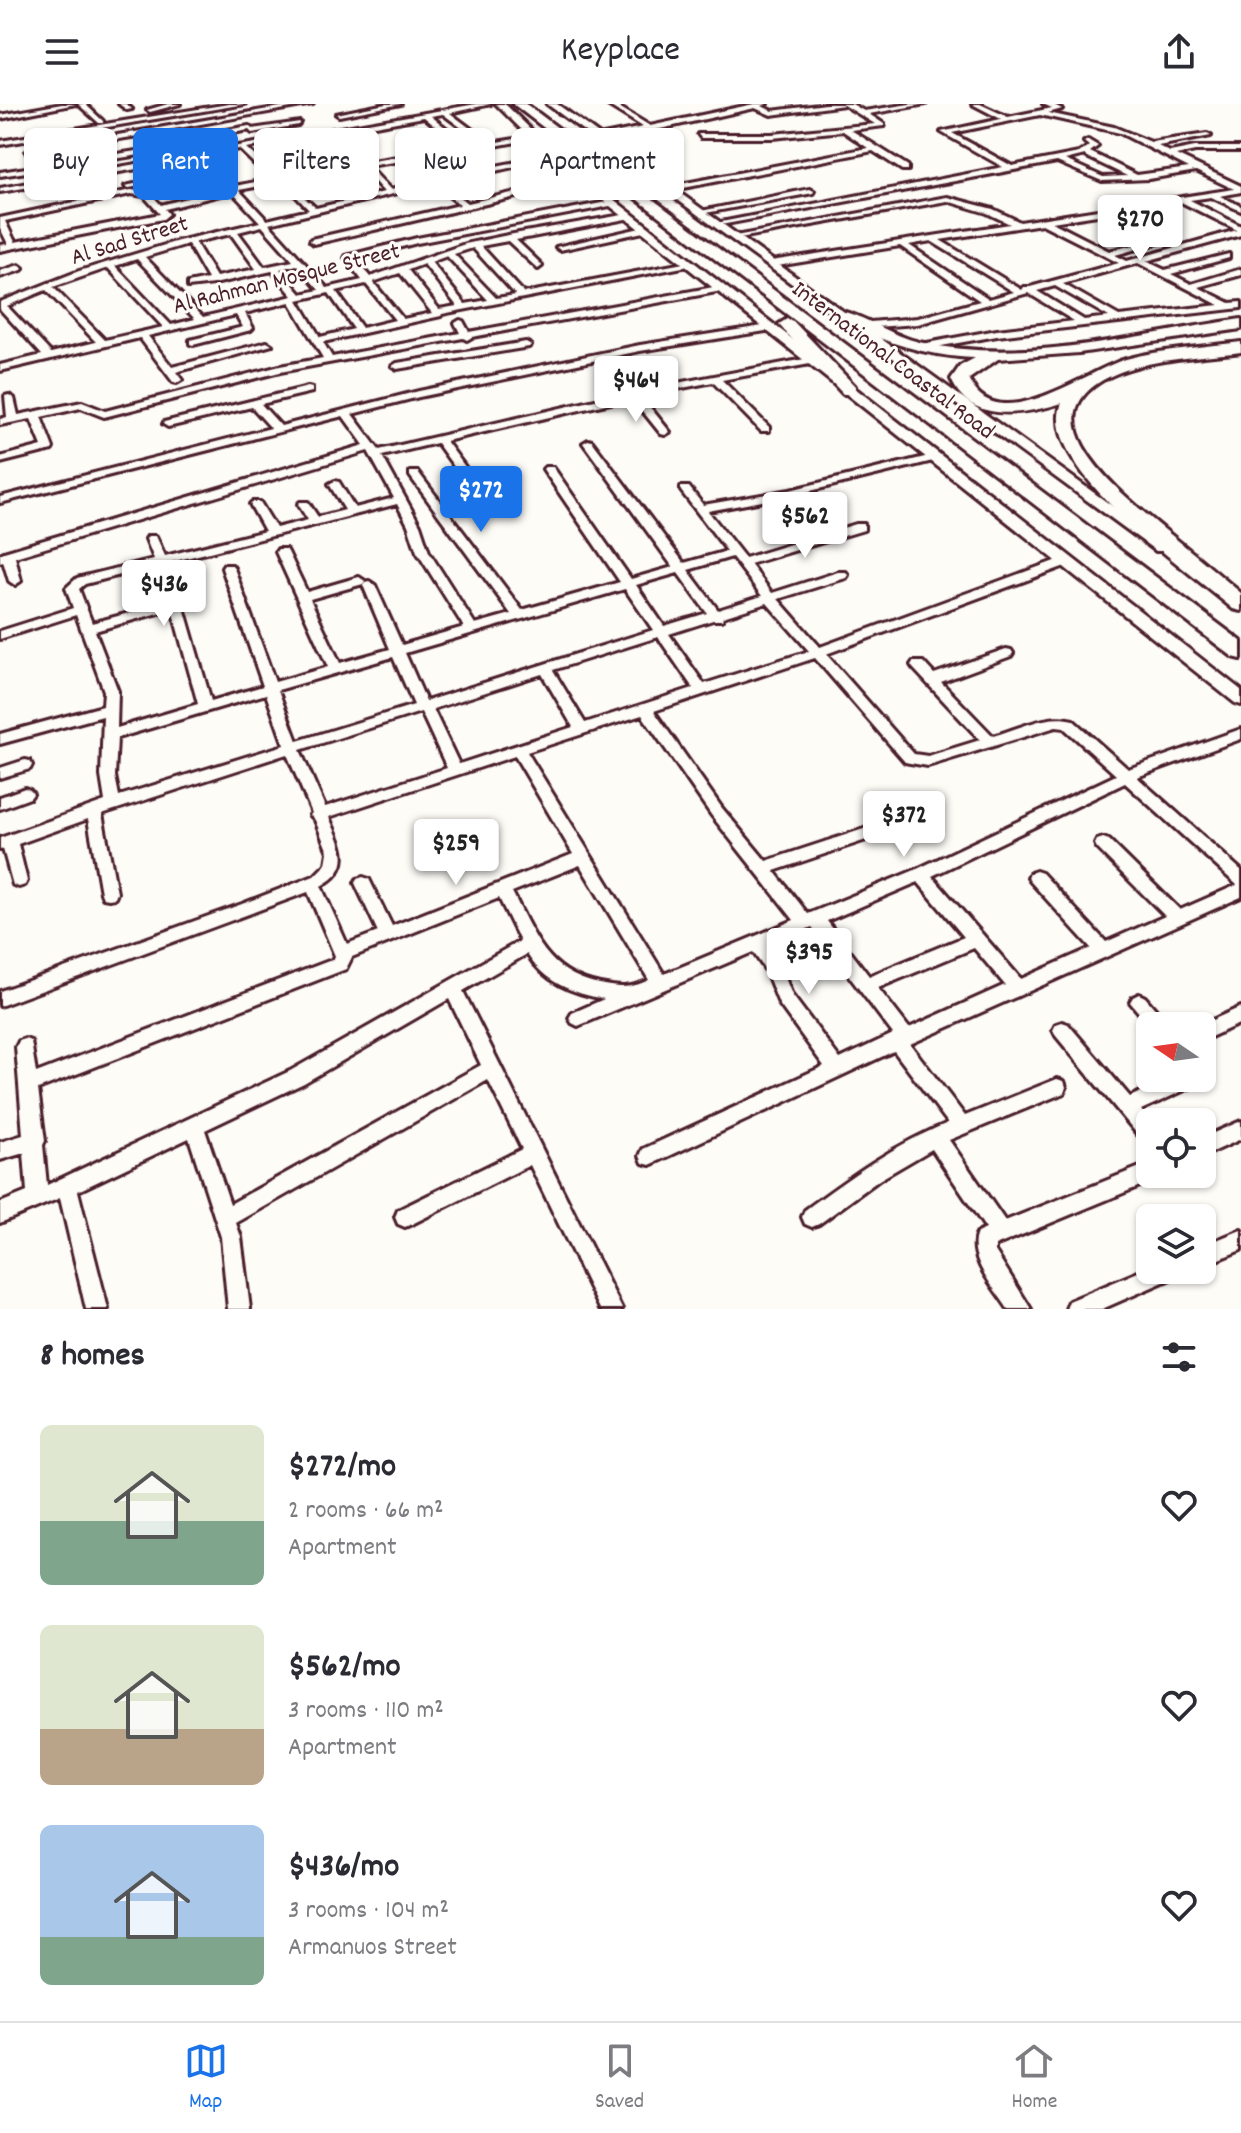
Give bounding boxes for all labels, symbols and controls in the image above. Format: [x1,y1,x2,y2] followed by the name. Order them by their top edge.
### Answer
[561,26,680,78] text: Keyplace
[40,30,84,74] icon: menu
[1157,30,1201,74] icon: share
[24,128,117,200] chip: Buy
[133,128,238,200] chip: Rent
[254,128,379,200] chip: Filters
[395,128,495,200] chip: New
[511,128,684,200] chip: Apartment
[1093,195,1187,263] pin: $270
[1116,202,1164,239] text: $270
[67,208,193,276] street label: Al Sad Street
[170,235,404,325] street label: Al Rahman Mosque Street
[783,274,1001,449] street label: International Coastal Road
[589,356,683,424] pin: $464
[612,363,660,400] text: $464
[434,466,528,534] pin: $272
[458,473,504,510] text: $272
[758,492,852,560] pin: $562
[780,499,830,536] text: $562
[117,560,211,628] pin: $436
[140,567,188,604] text: $436
[857,791,951,859] pin: $372
[881,798,927,835] text: $372
[409,819,503,887] pin: $259
[432,826,480,863] text: $259
[762,928,856,996] pin: $395
[785,935,833,972] text: $395
[1136,1012,1216,1092] north arrow
[1136,1012,1216,1284] map controls
[1136,1108,1216,1188] button: locate
[1136,1204,1216,1284] button: layers
[40,1333,145,1382] text: 8 homes
[1157,1335,1201,1379] icon: filters
[288,1444,396,1493] text: $272/mo
[104,1457,200,1553] icon: home
[1157,1483,1201,1527] icon: heart
[288,1493,444,1530] text: 2 rooms · 66 m²
[288,1530,397,1567] text: Apartment
[288,1644,401,1693] text: $562/mo
[104,1657,200,1753] icon: home
[1157,1683,1201,1727] icon: heart
[288,1693,444,1730] text: 3 rooms · 110 m²
[288,1730,397,1767] text: Apartment
[288,1844,399,1893] text: $436/mo
[104,1857,200,1953] icon: home
[1157,1883,1201,1927] icon: heart
[288,1893,449,1930] text: 3 rooms · 104 m²
[288,1930,457,1967] text: Armanuos Street
[184,2039,228,2118] tab: Map
[595,2039,644,2118] tab: Saved
[1011,2039,1057,2118] tab: Home

